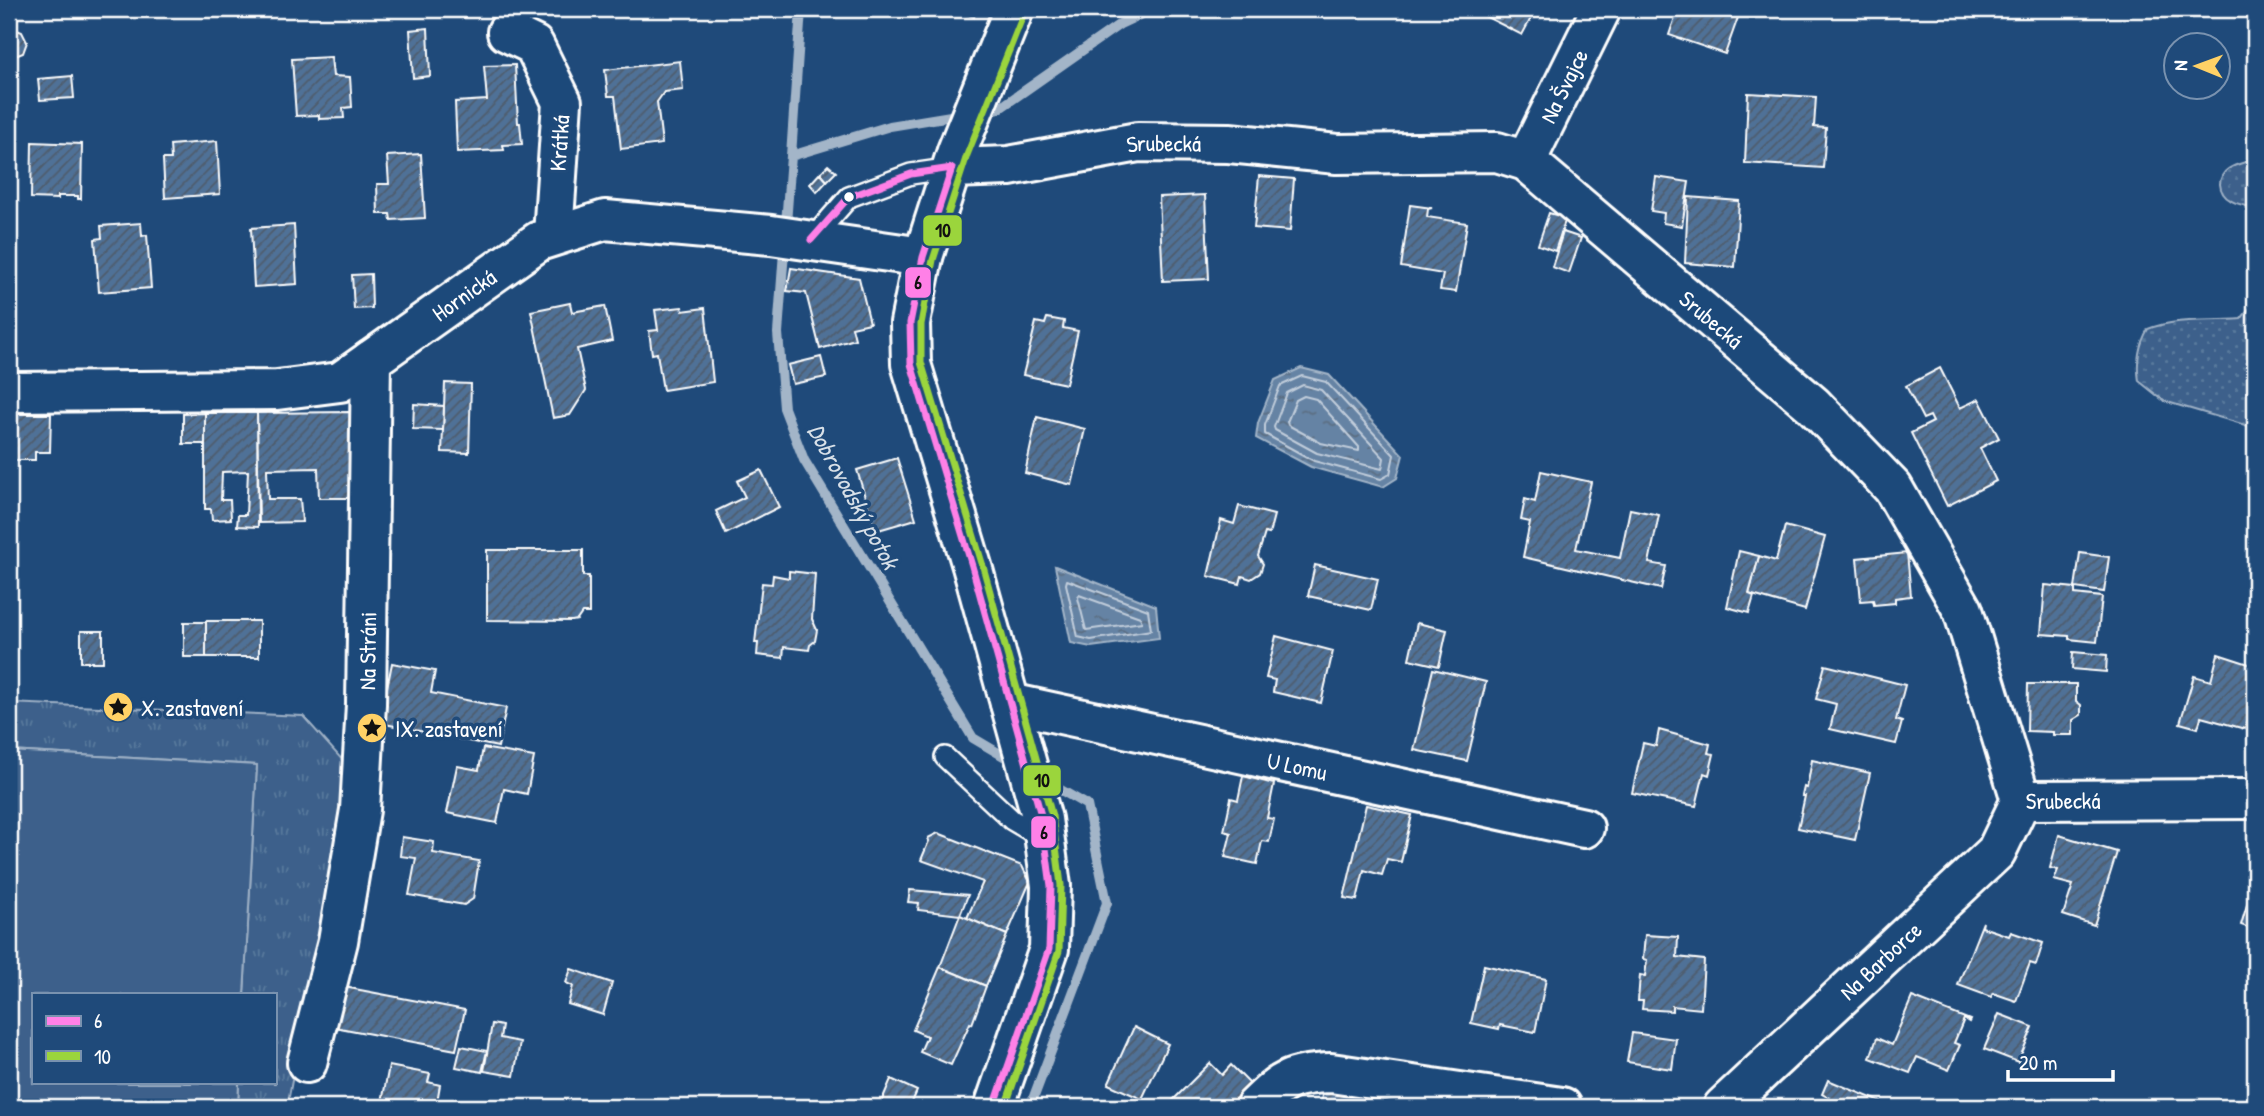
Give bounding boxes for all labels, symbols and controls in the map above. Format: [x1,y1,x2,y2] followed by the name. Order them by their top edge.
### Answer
[2162,32,2232,102] north arrow
[1532,43,1595,128] street label: Na Švajce
[2167,60,2193,71] text: N
[542,114,576,172] street label: Krátká
[1124,126,1201,159] street label: Srubecká
[842,190,856,204] unlabelled marker
[922,214,963,247] line badge: 10
[935,217,951,243] text: 10
[425,261,502,328] street label: Hornická
[904,266,932,299] line badge: 6
[914,269,922,295] text: 6
[1673,283,1750,355] street label: Srubecká
[800,418,908,577] water label: Dobrovodský potok
[351,611,383,690] street label: Na Stráni
[101,690,135,724] place icon: X. zastavení
[141,692,244,723] place label: X. zastavení
[355,711,389,745] place icon: IX. zastavení
[395,713,503,744] place label: IX. zastavení
[1264,744,1330,787] street label: U Lomu
[1022,764,1062,797] line badge: 10
[1034,767,1050,793] text: 10
[2026,784,2100,815] street label: Srubecká
[1030,815,1057,849] line badge: 6
[1040,819,1048,845] text: 6
[1832,914,1928,1006] street label: Na Barborce
[32,993,276,1084] legend
[94,1006,102,1035] text: 6
[2008,1039,2114,1083] scale bar
[94,1042,111,1071] text: 10
[2019,1048,2057,1077] text: 20 m

